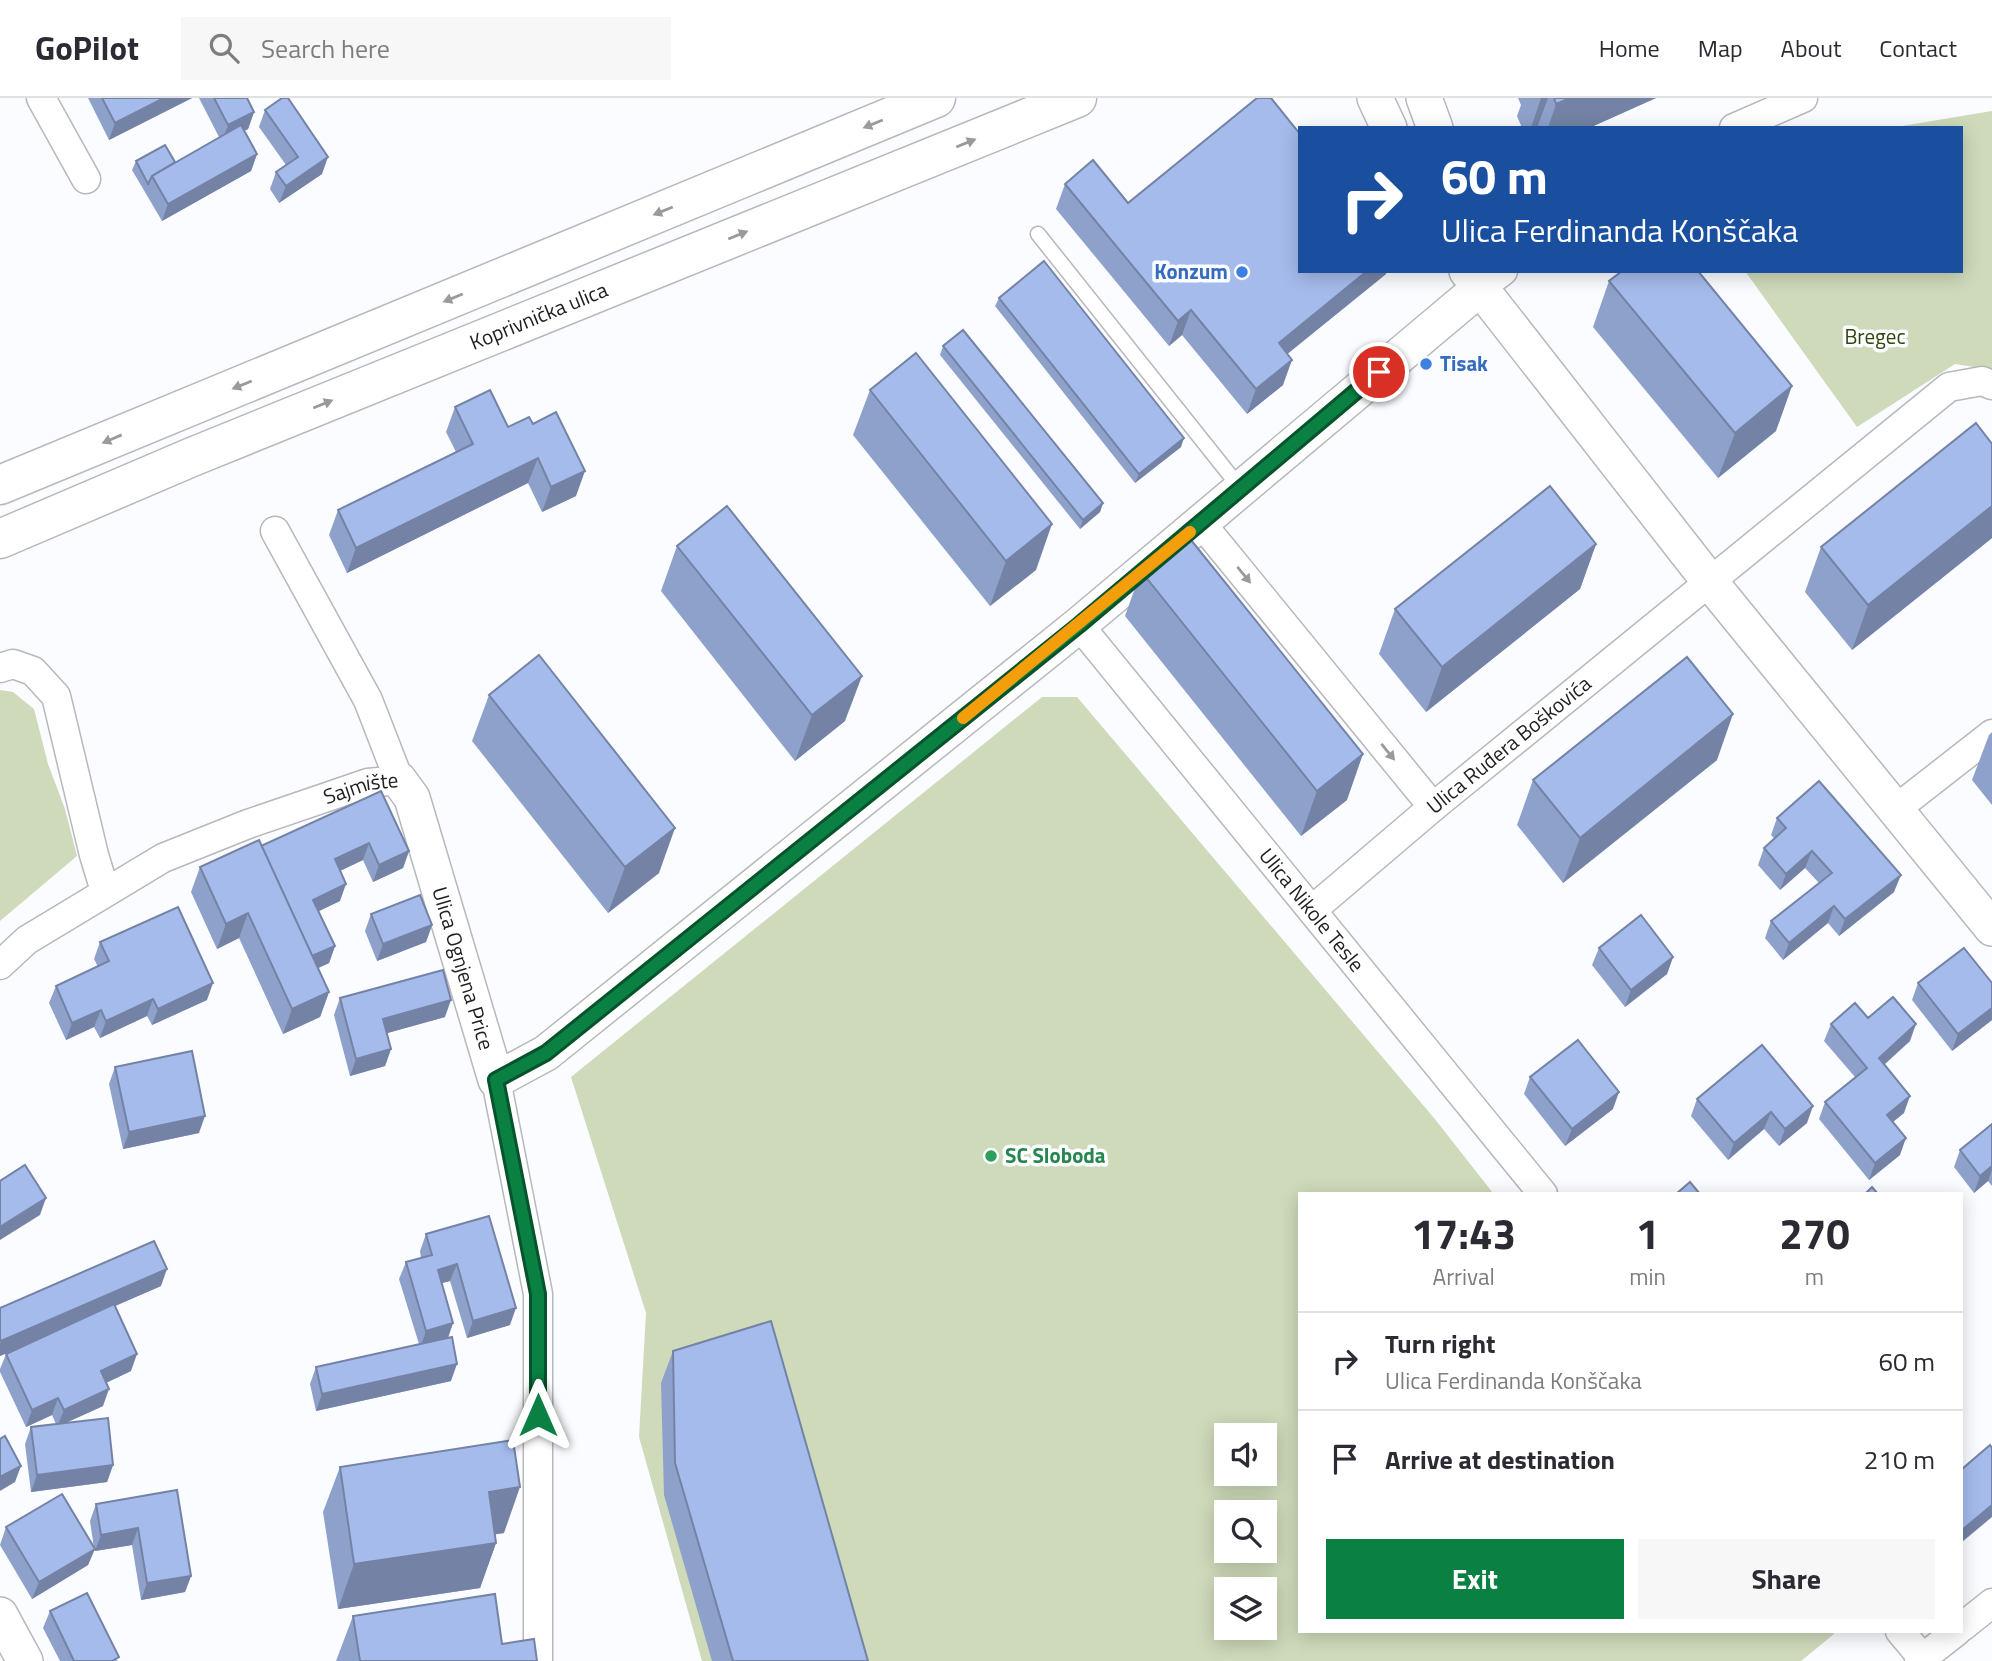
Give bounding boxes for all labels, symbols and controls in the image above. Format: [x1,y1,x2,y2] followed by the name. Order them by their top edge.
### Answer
[181,17,671,80] search box
[35,23,139,73] text: GoPilot
[205,29,243,67] icon: search
[261,29,390,68] text: Search here
[1599,30,1660,66] text: Home
[1698,30,1743,66] text: Map
[1781,30,1841,66] text: About
[1879,30,1957,66] text: Contact
[863,119,884,130] one-way arrow
[956,137,976,149] one-way arrow
[1441,138,1548,213] text: 60 m
[1326,154,1417,245] icon: right
[653,205,673,217] one-way arrow
[1441,206,1798,254] text: Ulica Ferdinanda Konščaka
[728,230,749,241] one-way arrow
[1154,255,1228,287] place label: Konzum
[1234,264,1250,280] marker: Konzum
[465,273,613,358] street label: Koprivnička ulica
[442,293,463,304] one-way arrow
[1844,320,1906,352] park label: Bregec
[1349,342,1409,402] pin
[1440,347,1488,379] place label: Tisak
[1360,353,1398,391] icon: arrive
[1418,356,1434,372] marker: Tisak
[232,379,253,390] one-way arrow
[313,398,333,410] one-way arrow
[102,433,122,445] one-way arrow
[1236,567,1251,584] one-way arrow
[1419,667,1598,821] street label: Ulica Ruđera Boškovića
[1380,742,1395,760] one-way arrow
[319,763,400,812] street label: Sajmište
[1252,841,1373,979] street label: Ulica Nikole Tesle
[424,883,503,1054] street label: Ulica Ognjena Price
[1005,1139,1106,1171] place label: SC Sloboda
[983,1148,999,1164] marker: SC Sloboda
[1411,1201,1516,1265] text: 17:43
[1636,1201,1659,1265] text: 1
[1779,1201,1850,1265] text: 270
[1432,1259,1495,1294] text: Arrival
[1629,1259,1666,1294] text: min
[1805,1259,1824,1294] text: m
[1385,1324,1496,1363] text: Turn right
[1326,1342,1364,1380] icon: right
[1878,1342,1935,1381] text: 60 m
[1385,1363,1642,1398] text: Ulica Ferdinanda Konščaka
[501,1378,575,1452] position arrow
[1214,1423,1277,1640] map controls
[1214,1423,1277,1486] button: sound
[1326,1440,1364,1478] icon: arrive
[1385,1440,1615,1479] text: Arrive at destination
[1864,1440,1935,1479] text: 210 m
[1214,1500,1277,1563] button: search
[1326,1539,1624,1619] button: Exit
[1638,1539,1935,1619] button: Share
[1214,1577,1277,1640] button: layers

